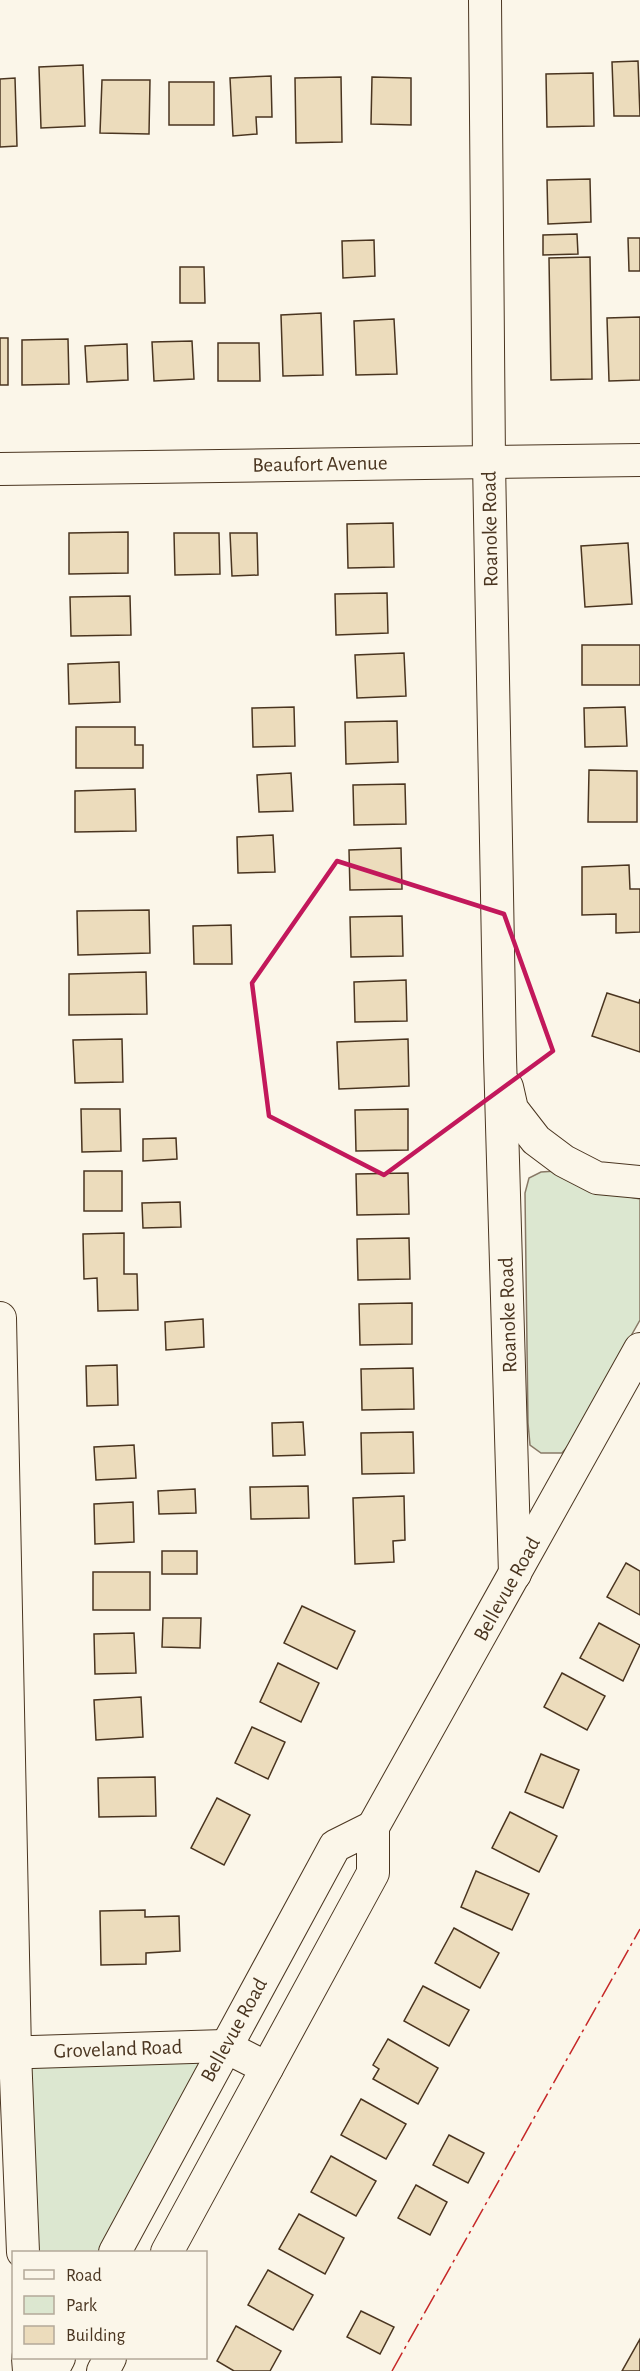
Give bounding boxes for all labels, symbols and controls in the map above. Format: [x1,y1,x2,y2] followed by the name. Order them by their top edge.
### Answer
[252,452,388,476] street label: Beaufort Avenue
[478,471,502,587] street label: Roanoke Road
[495,1257,521,1373] street label: Roanoke Road
[470,1533,544,1645] street label: Bellevue Road
[197,1974,271,2086] street label: Bellevue Road
[53,2036,183,2062] street label: Groveland Road
[12,2251,207,2359] legend
[66,2267,102,2285] text: Road
[66,2297,98,2315] text: Park
[66,2327,126,2345] text: Building

